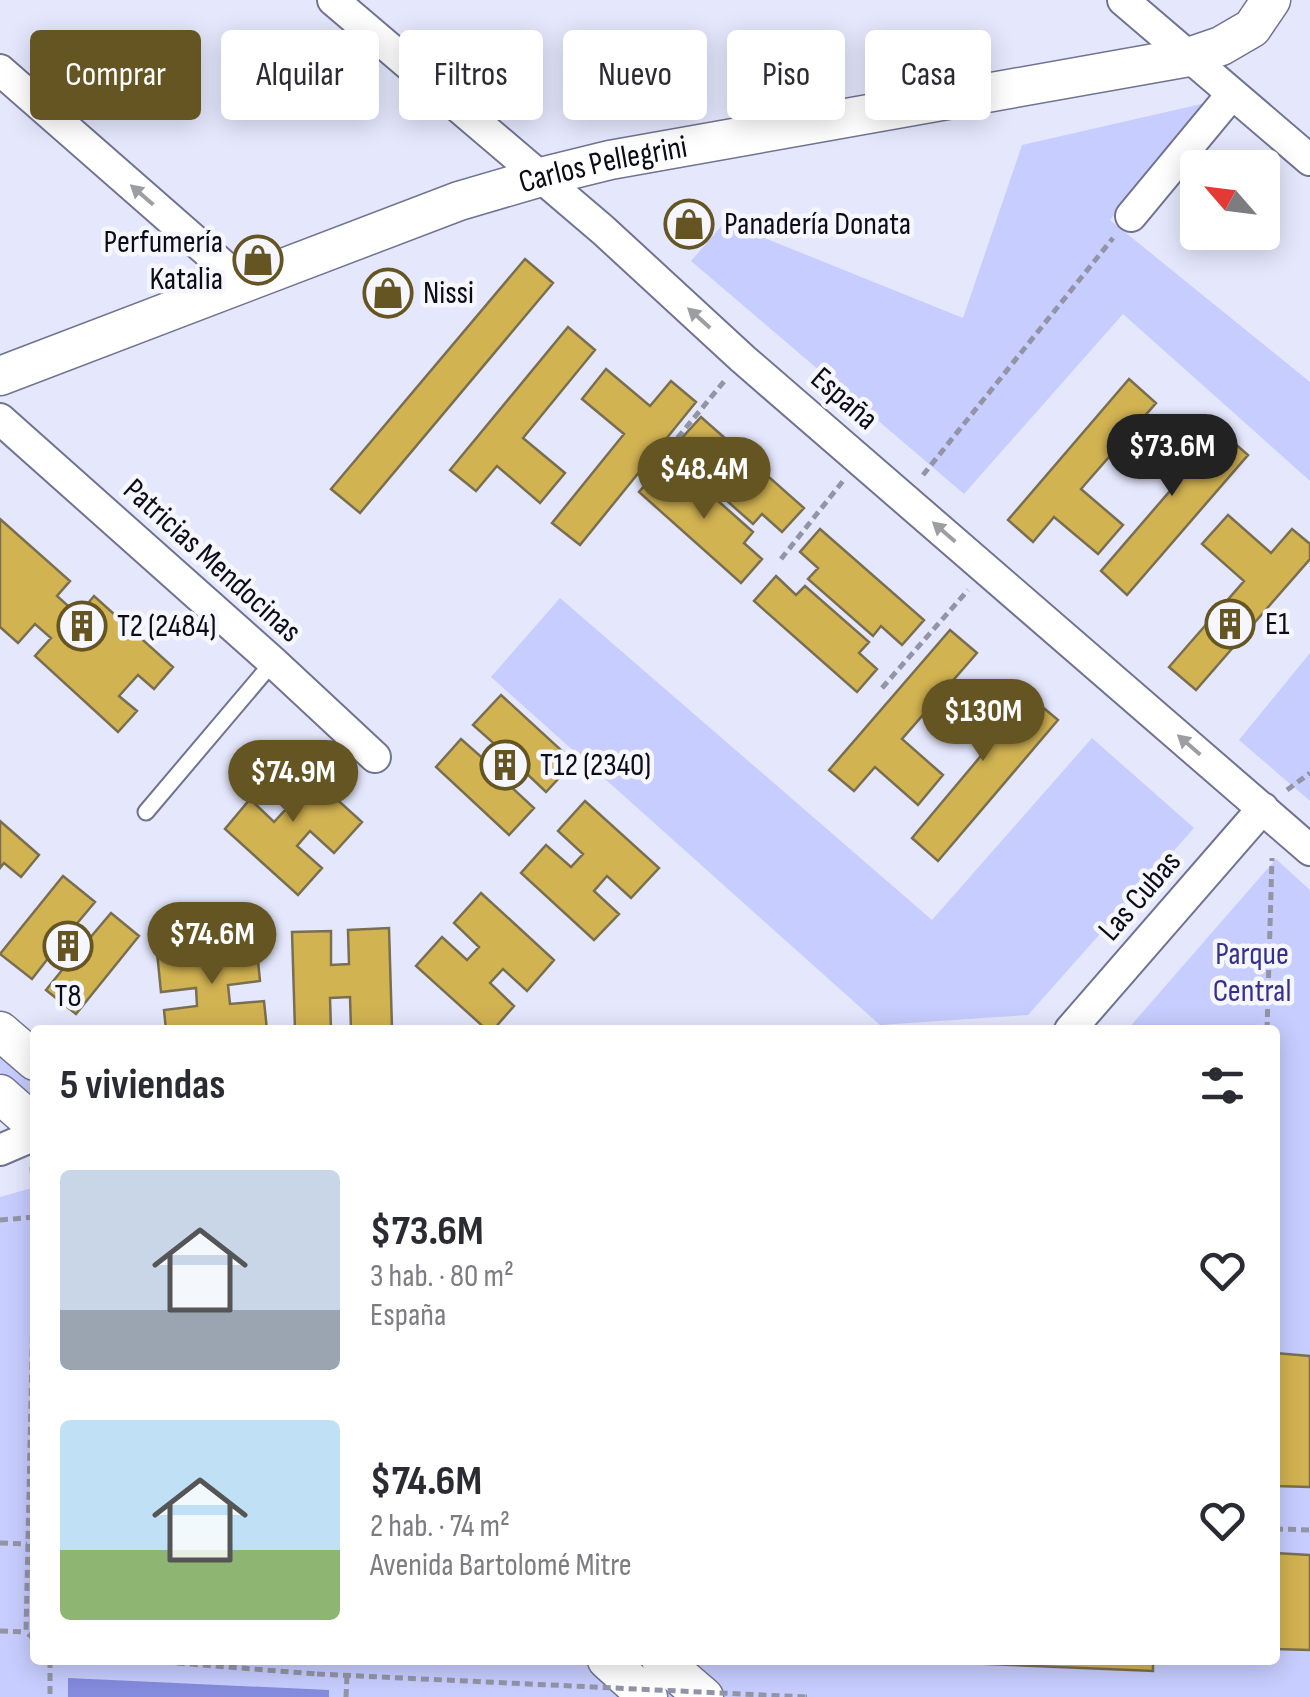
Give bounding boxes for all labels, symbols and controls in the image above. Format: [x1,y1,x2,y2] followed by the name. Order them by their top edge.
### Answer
[30,30,201,120] chip: Comprar
[221,30,379,120] chip: Alquilar
[399,30,543,120] chip: Filtros
[563,30,707,120] chip: Nuevo
[727,30,845,120] chip: Piso
[865,30,991,120] chip: Casa
[514,127,690,202] street label: Carlos Pellegrini
[1180,150,1280,250] north arrow
[1180,150,1280,250] map controls
[130,184,155,206] one-way arrow
[663,198,715,250] shop icon: Panadería Donata
[724,205,911,244] place label: Panadería Donata
[104,223,223,299] place label: Perfumería Katalia
[232,234,284,286] shop icon: Perfumería Katalia
[362,267,414,319] shop icon: Nissi
[423,274,474,313] place label: Nissi
[687,307,711,330] one-way arrow
[802,359,886,439] street label: España
[1091,414,1253,499] pin: $73.6M
[1129,427,1215,466] text: $73.6M
[623,437,785,522] pin: $48.4M
[660,450,748,489] text: $48.4M
[115,471,309,651] street label: Patricias Mendocinas
[932,521,957,543] one-way arrow
[1204,598,1256,650] building icon: E1
[56,600,108,652] building icon: T2 (2484)
[1265,605,1289,644] place label: E1
[117,607,216,646] place label: T2 (2484)
[913,679,1053,764] pin: $130M
[944,692,1022,731] text: $130M
[1177,734,1202,756] one-way arrow
[479,739,531,791] building icon: T12 (2340)
[212,740,374,825] pin: $74.9M
[540,746,651,785] place label: T12 (2340)
[250,753,336,792] text: $74.9M
[1090,843,1190,949] street label: Las Cubas
[131,902,293,987] pin: $74.6M
[169,915,255,954] text: $74.6M
[42,920,94,972] building icon: T8
[1213,935,1291,1011] park label: Parque Central
[54,977,82,1016] place label: T8
[1195,1058,1250,1113] icon: filters
[60,1060,225,1111] text: 5 viviendas
[370,1206,484,1257] text: $73.6M
[140,1210,260,1330] icon: home
[1195,1243,1250,1298] icon: heart
[370,1257,514,1296] text: 3 hab. · 80 m²
[370,1296,446,1335] text: España
[370,1456,482,1507] text: $74.6M
[140,1460,260,1580] icon: home
[1195,1493,1250,1548] icon: heart
[370,1507,510,1546] text: 2 hab. · 74 m²
[370,1546,632,1585] text: Avenida Bartolomé Mitre

